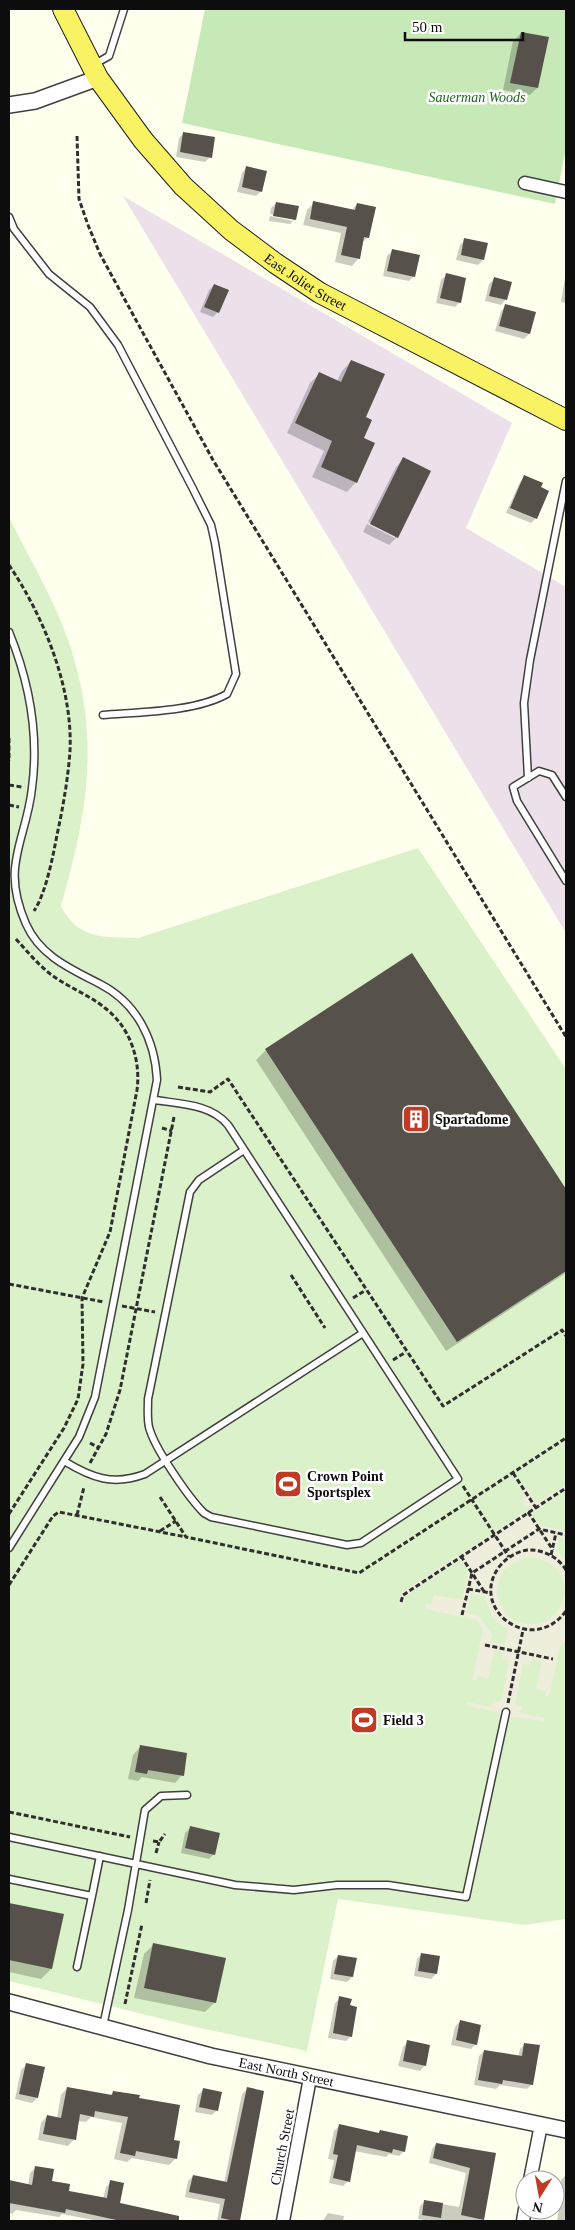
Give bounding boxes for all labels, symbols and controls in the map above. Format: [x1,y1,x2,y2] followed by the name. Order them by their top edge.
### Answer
[405,10,522,42] scale bar
[412,19,443,35] text: 50 m
[428,90,526,105] park label: Sauerman Woods
[261,251,349,313] street label: East Joliet Street
[401,1104,431,1134] building icon: Spartadome
[435,1112,508,1127] place label: Spartadome
[273,1469,303,1499] sports icon: Crown Point Sportsplex
[307,1469,384,1500] place label: Crown Point Sportsplex
[349,1705,379,1735] sports icon: Field 3
[383,1713,424,1728] place label: Field 3
[237,2055,335,2089] street label: East North Street
[268,2108,297,2187] street label: Church Street
[515,2170,565,2220] north arrow
[531,2199,544,2216] text: N

